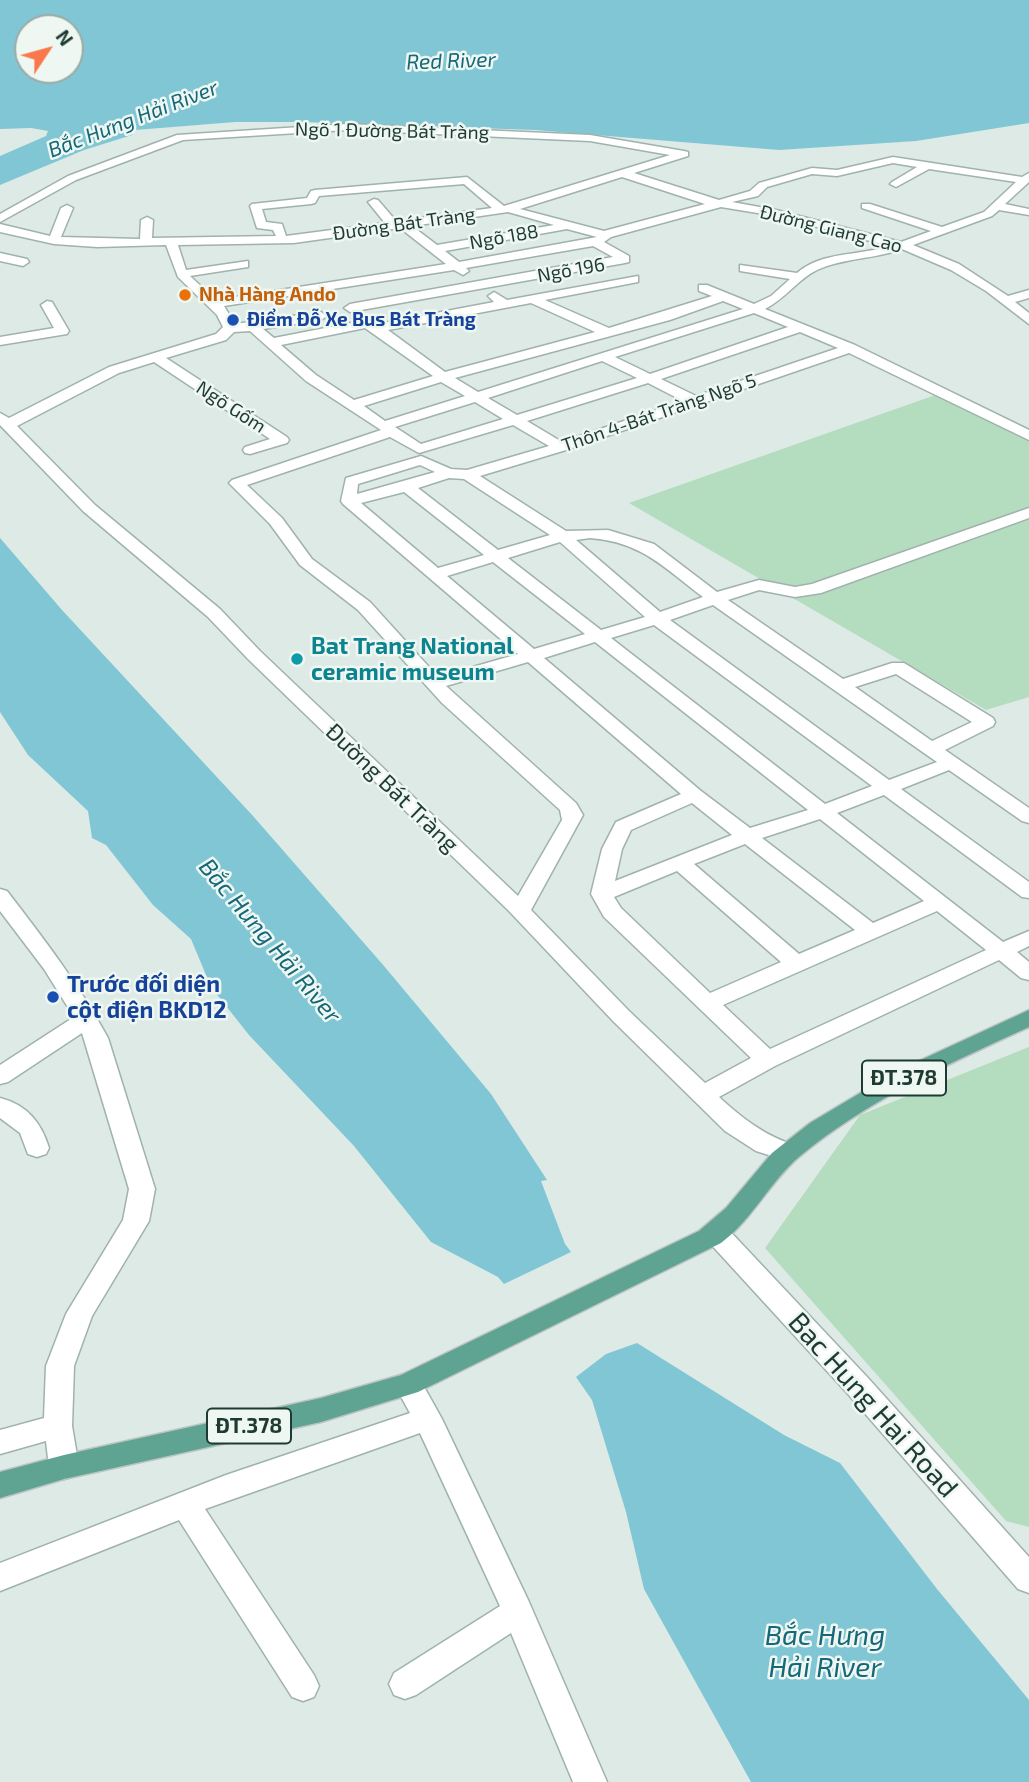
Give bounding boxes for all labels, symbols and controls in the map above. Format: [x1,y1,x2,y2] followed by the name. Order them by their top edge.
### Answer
[14,14,84,84] north arrow
[51,25,78,50] text: N
[406,47,496,75] water label: Red River
[44,75,222,163] water label: Bắc Hưng Hải River
[295,118,489,144] street label: Ngõ 1 Đường Bát Tràng
[757,200,905,258] street label: Đường Giang Cao
[331,203,477,245] street label: Đường Bát Tràng
[468,220,540,254] street label: Ngõ 188
[535,253,607,287] street label: Ngõ 196
[199,284,336,306] place label: Nhà Hàng Ando
[177,287,193,303] marker: Nhà Hàng Ando
[247,309,476,331] place label: Điểm Đỗ Xe Bus Bát Tràng
[225,312,241,328] marker: Điểm Đỗ Xe Bus Bát Tràng
[559,369,759,457] street label: Thôn 4-Bát Tràng Ngõ 5
[192,376,270,438] street label: Ngõ Gốm
[311,632,514,686] place label: Bat Trang National ceramic museum
[289,651,305,667] marker: Bat Trang National ceramic museum
[320,718,464,858] street label: Đường Bát Tràng
[193,853,347,1029] water label: Bắc Hưng Hải River
[67,970,227,1024] place label: Trước đối diện cột điện BKD12
[45,989,61,1005] marker: Trước đối diện cột điện BKD12
[862,1060,946,1096] road number: ĐT.378
[781,1306,965,1504] street label: Bac Hung Hai Road
[207,1408,291,1444] road number: ĐT.378
[765,1619,885,1685] water label: Bắc Hưng Hải River

